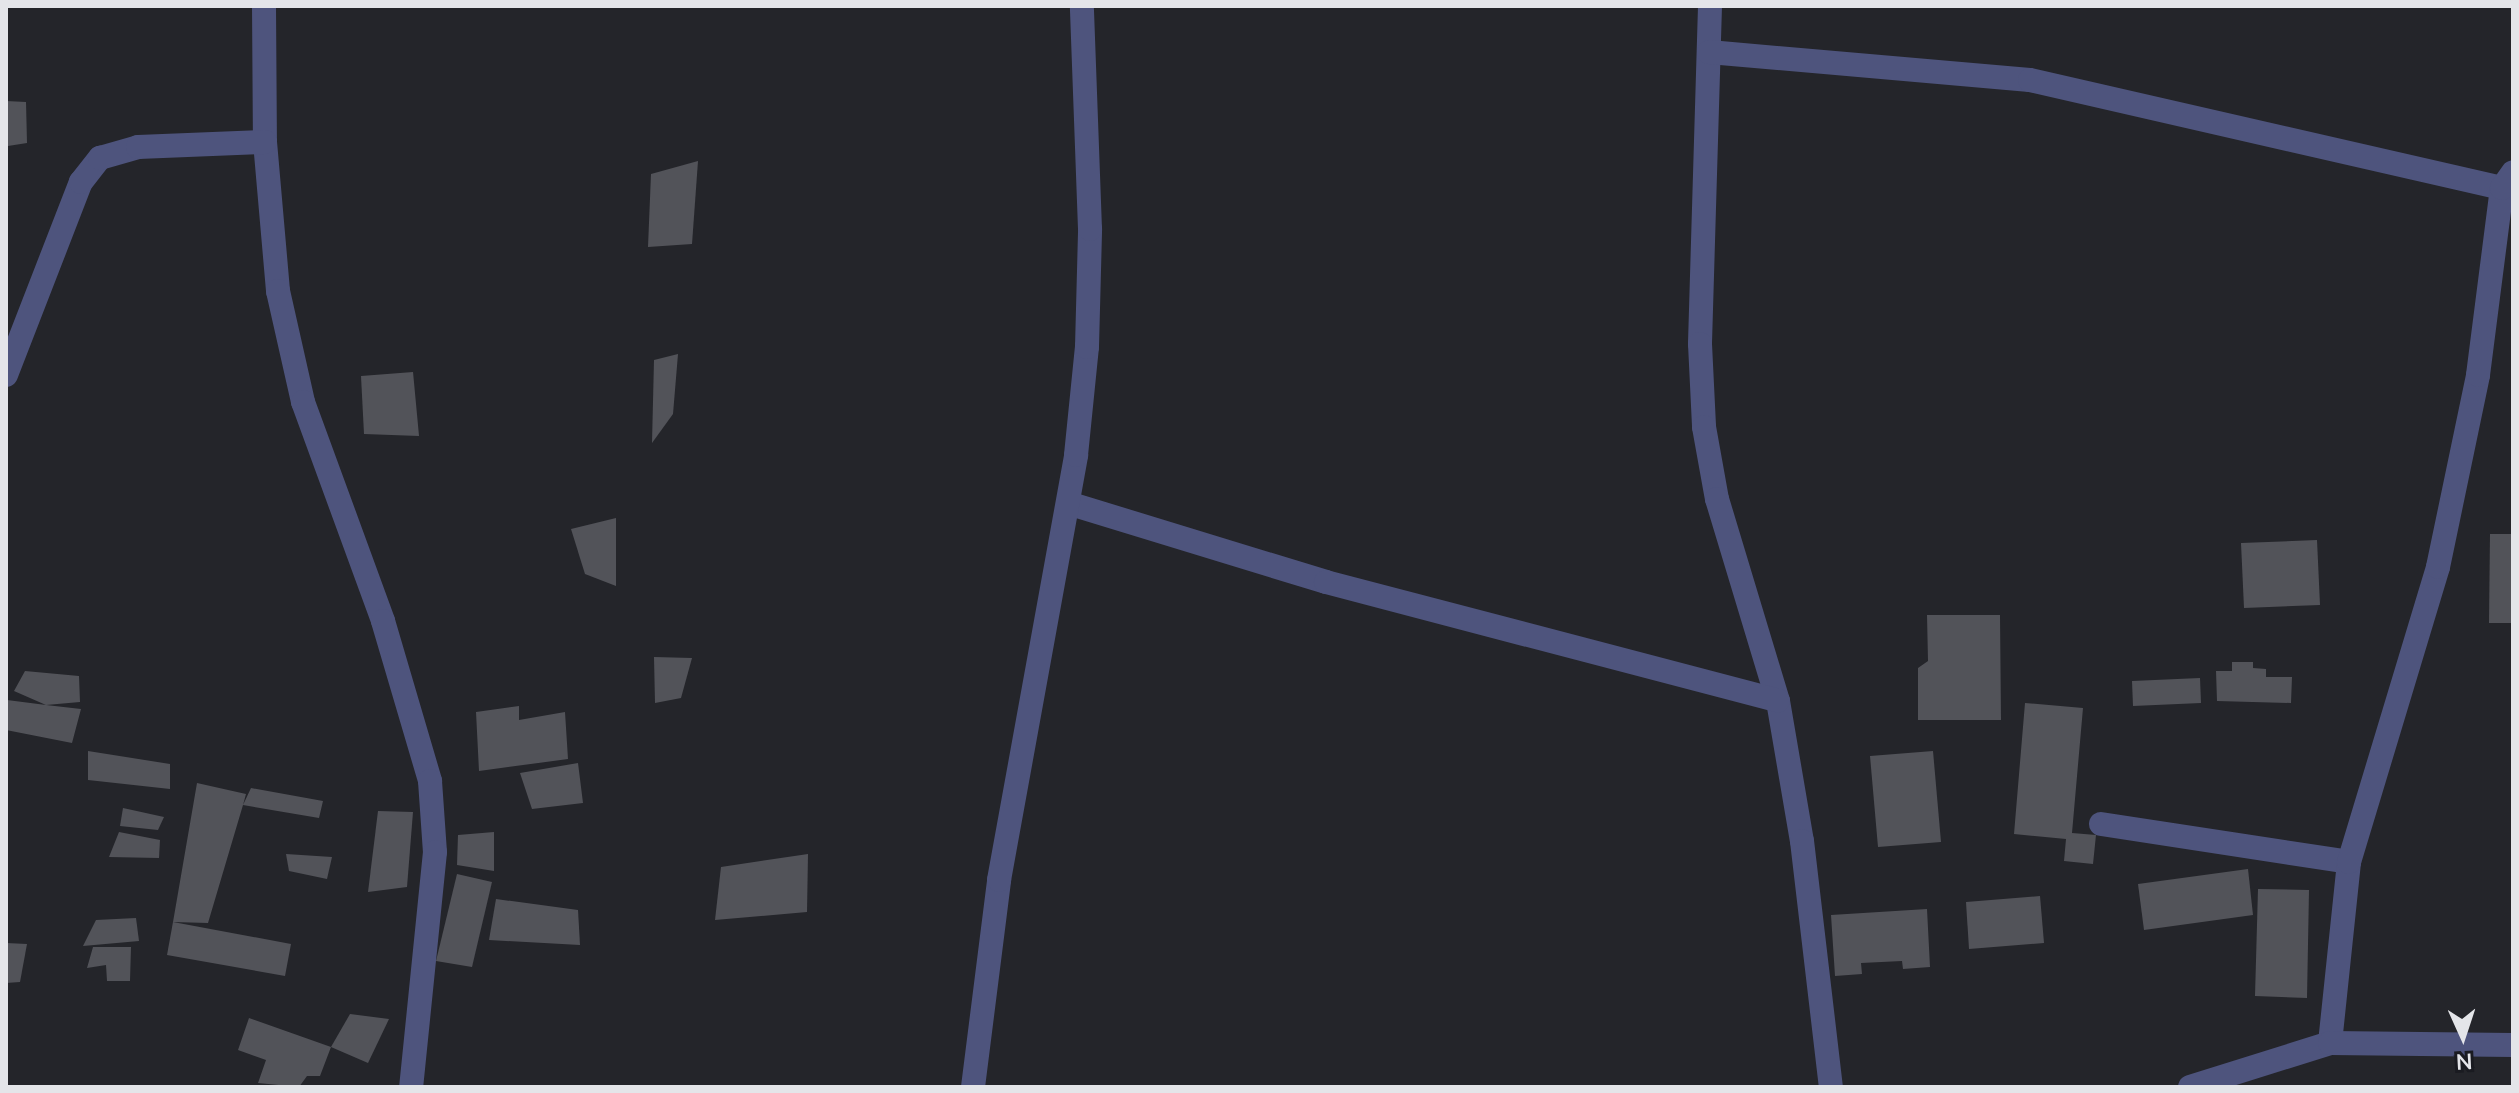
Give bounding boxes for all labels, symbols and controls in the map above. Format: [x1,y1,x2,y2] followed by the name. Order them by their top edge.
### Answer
[2423,997,2503,1077] north arrow
[2455,1046,2473,1076] text: N

